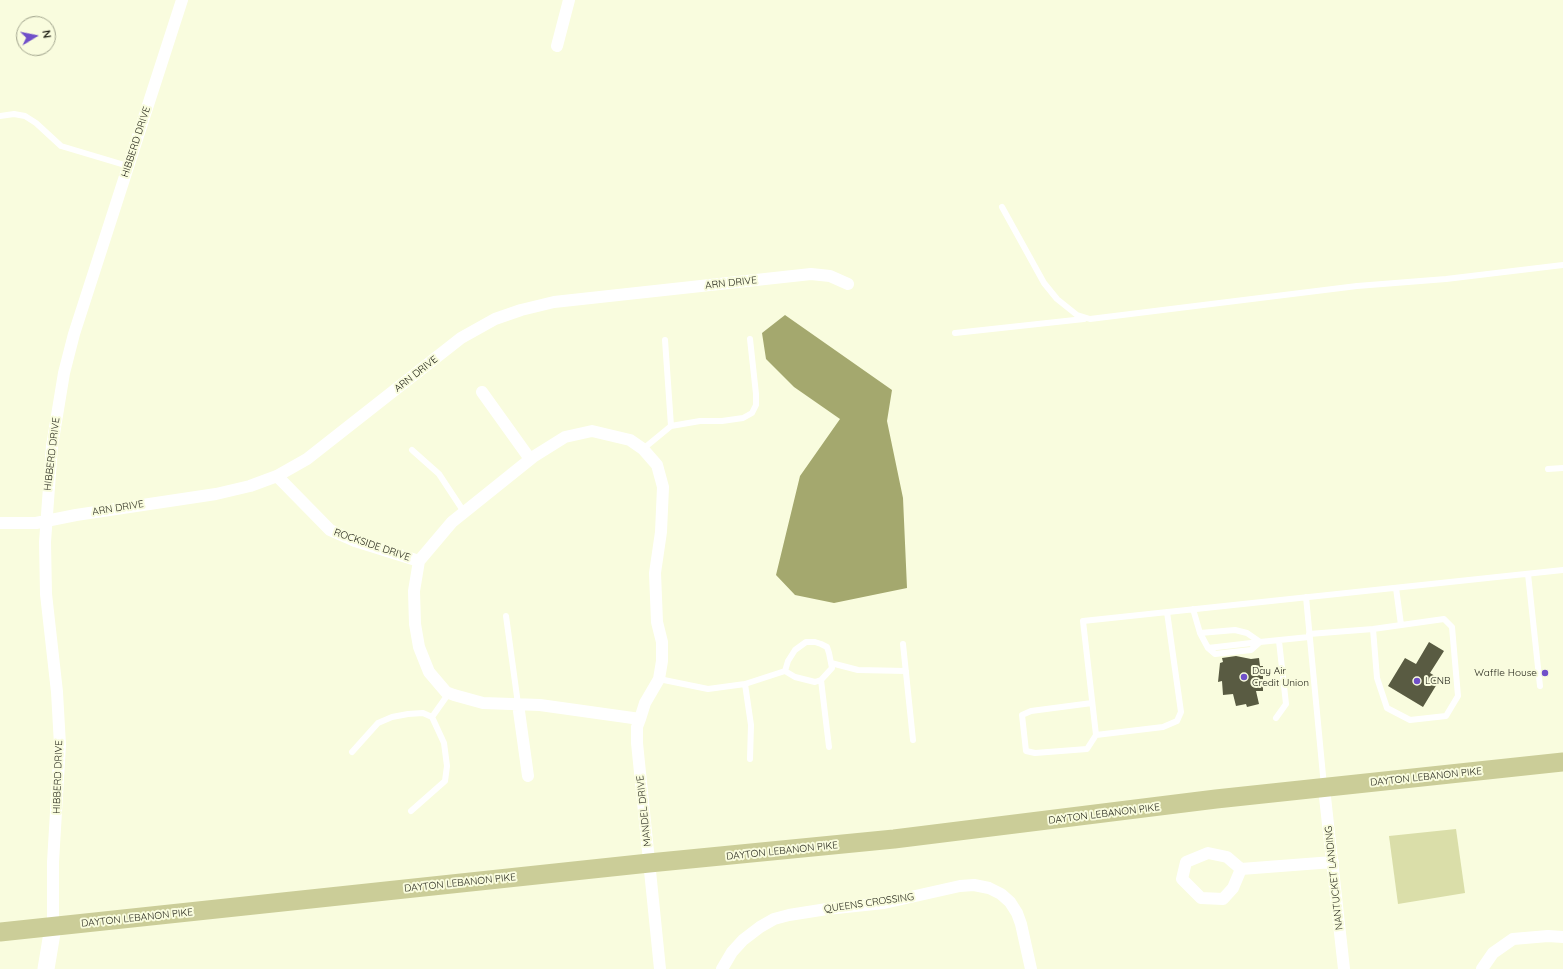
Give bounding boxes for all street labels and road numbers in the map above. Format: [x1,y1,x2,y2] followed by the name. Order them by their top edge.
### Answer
[119,105,153,179] street label: HIBBERD DRIVE
[705,274,757,292] street label: ARN DRIVE
[392,353,440,395] street label: ARN DRIVE
[42,417,62,491] street label: HIBBERD DRIVE
[91,498,145,518] street label: ARN DRIVE
[332,526,412,564] street label: ROCKSIDE DRIVE
[51,740,65,814] street label: HIBBERD DRIVE
[1370,765,1482,789] street label: DAYTON LEBANON PIKE
[634,775,654,847] street label: MANDEL DRIVE
[1048,801,1160,827] street label: DAYTON LEBANON PIKE
[1323,825,1345,931] street label: NANTUCKET LANDING
[726,839,838,863] street label: DAYTON LEBANON PIKE
[404,871,516,895] street label: DAYTON LEBANON PIKE
[823,891,915,915] street label: QUEENS CROSSING
[81,906,193,930] street label: DAYTON LEBANON PIKE

